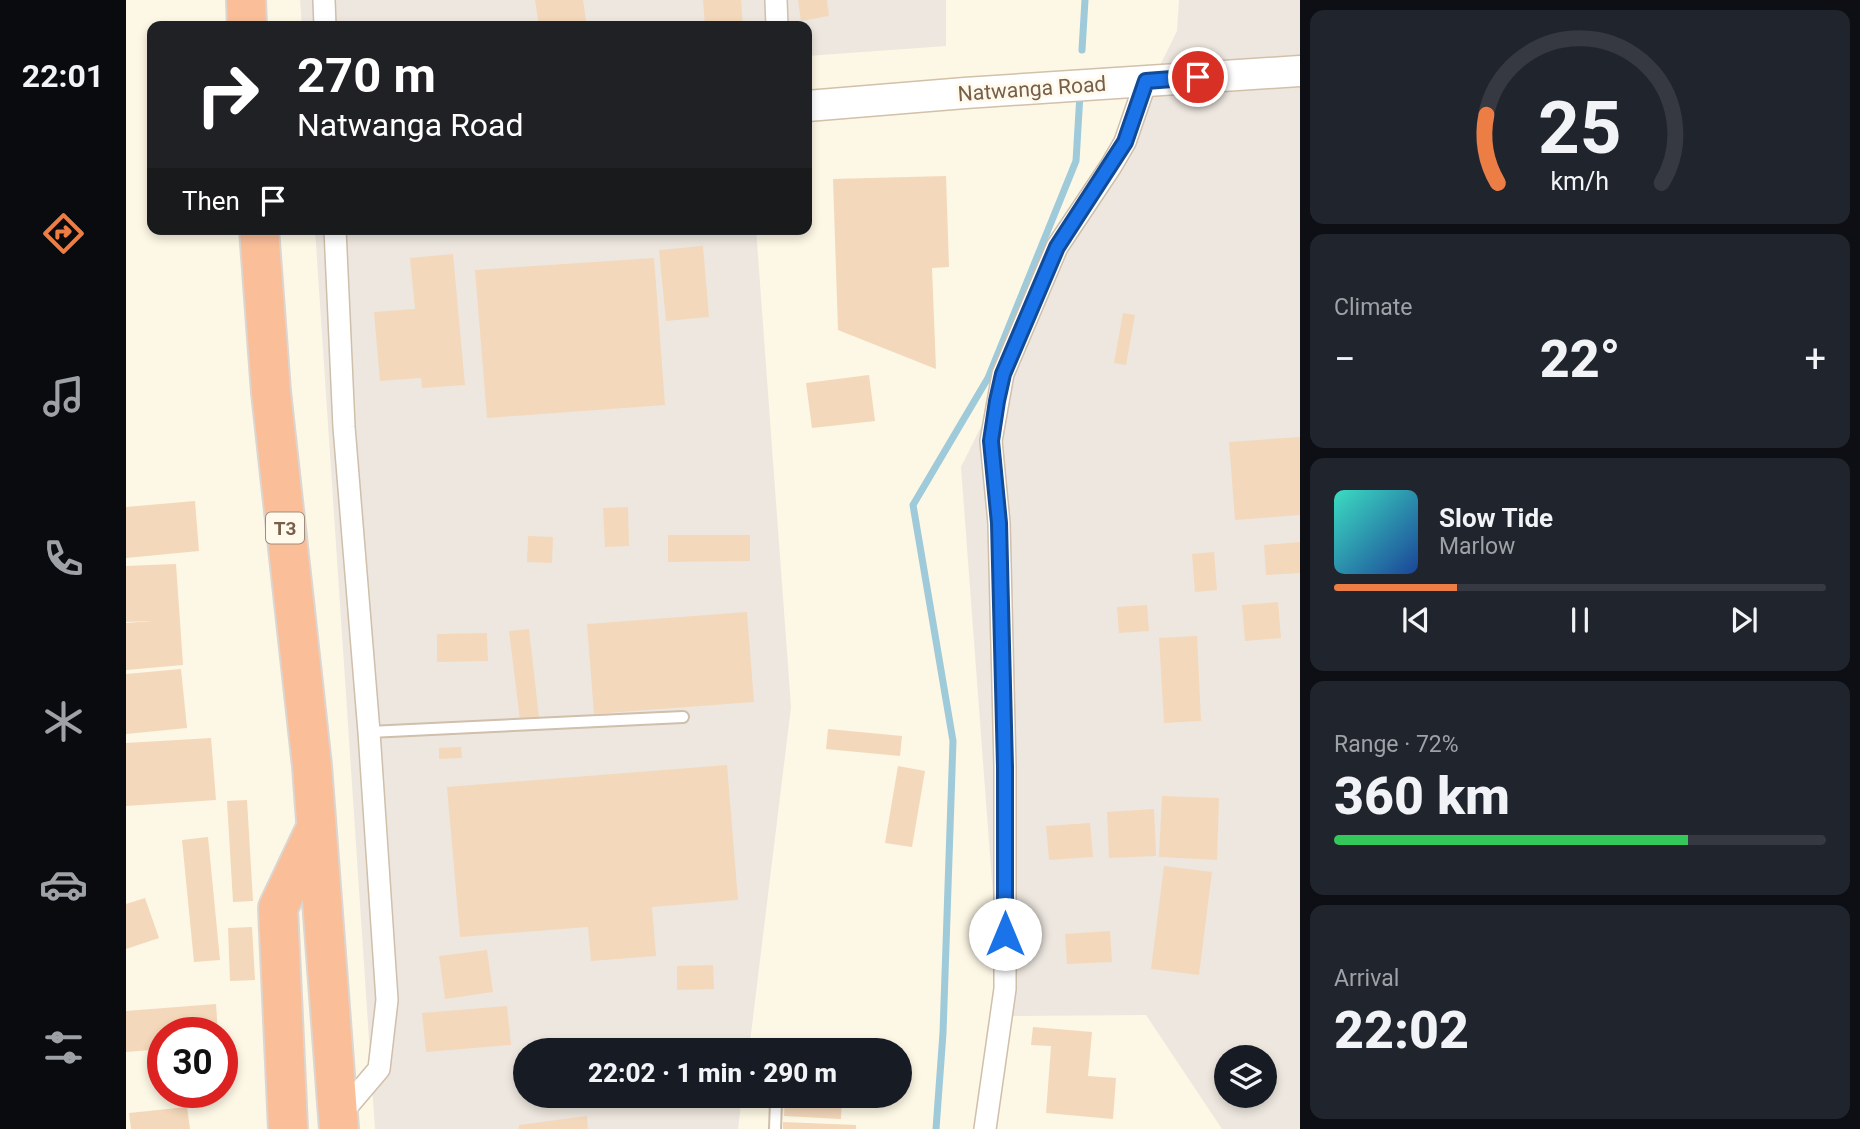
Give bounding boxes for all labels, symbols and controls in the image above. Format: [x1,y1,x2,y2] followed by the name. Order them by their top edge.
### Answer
[297,47,436,104] text: 270 m
[1168,47,1228,107] pin
[182,49,273,140] icon: right
[22,57,104,95] text: 22:01
[1179,58,1217,96] icon: arrive
[957,72,1107,106] street label: Natwanga Road
[1538,85,1622,171] text: 25
[297,106,524,144] text: Natwanga Road
[1551,167,1609,196] text: km/h
[254,182,292,220] icon: arrive
[182,186,240,216] text: Then
[39,209,88,258] icon: directions
[1334,294,1413,321] text: Climate
[1540,329,1620,390] text: 22°
[1334,337,1356,381] text: −
[1804,337,1826,381] text: +
[39,372,88,421] icon: music
[1439,503,1553,533] text: Slow Tide
[266,512,304,544] road number: T3
[1439,533,1515,560] text: Marlow
[39,534,88,583] icon: phone
[1397,601,1435,639] icon: previous
[1561,601,1599,639] icon: pause
[1725,601,1763,639] icon: next
[39,697,88,746] icon: climate
[1334,731,1459,758] text: Range · 72%
[1334,766,1510,827] text: 360 km
[39,860,88,909] icon: car
[968,897,1042,971] position arrow
[1334,965,1399,992] text: Arrival
[1334,1000,1469,1061] text: 22:02
[147,1017,238,1108] speed limit sign: 30
[39,1023,88,1072] icon: filters
[1214,1045,1277,1108] map controls
[1214,1045,1277,1108] button: layers
[588,1058,837,1088] text: 22:02 · 1 min · 290 m

